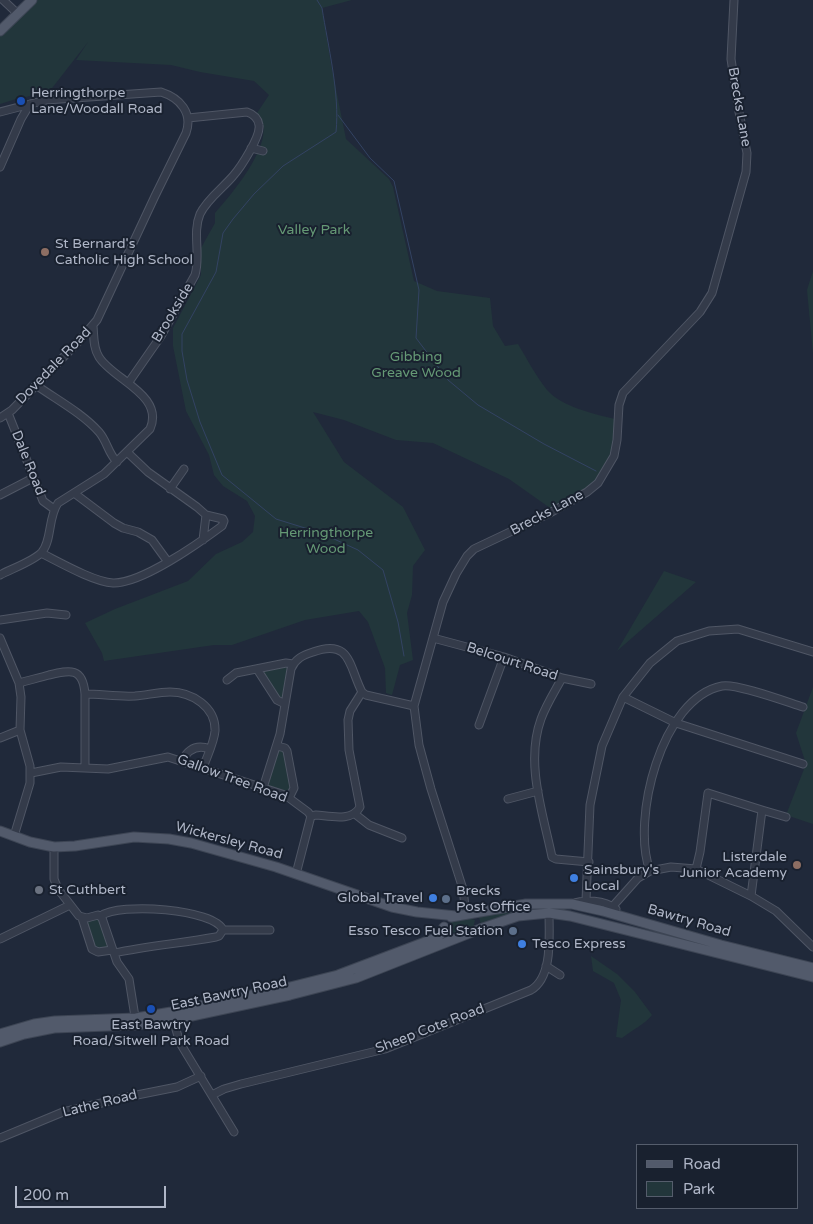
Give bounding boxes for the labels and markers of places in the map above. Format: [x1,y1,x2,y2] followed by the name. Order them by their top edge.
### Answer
[31,85,163,118] place label: Herringthorpe Lane/Woodall Road
[15,95,27,107] marker: Herringthorpe Lane/Woodall Road
[55,236,193,268] place label: St Bernard's Catholic High School
[39,246,51,258] marker: St Bernard's Catholic High School
[680,849,787,882] place label: Listerdale Junior Academy
[791,859,803,871] marker: Listerdale Junior Academy
[584,862,659,894] place label: Sainsbury's Local
[568,872,580,884] marker: Sainsbury's Local
[49,882,126,898] place label: St Cuthbert
[456,883,531,916] place label: Brecks Post Office
[33,884,45,896] marker: St Cuthbert
[337,890,423,906] place label: Global Travel
[427,892,439,904] marker: Global Travel
[440,893,452,905] marker: Brecks Post Office
[348,923,503,939] place label: Esso Tesco Fuel Station
[507,925,519,937] marker: Esso Tesco Fuel Station
[532,936,626,952] place label: Tesco Express
[516,938,528,950] marker: Tesco Express
[145,1003,157,1015] marker: East Bawtry Road/Sitwell Park Road
[73,1017,229,1050] place label: East Bawtry Road/Sitwell Park Road

